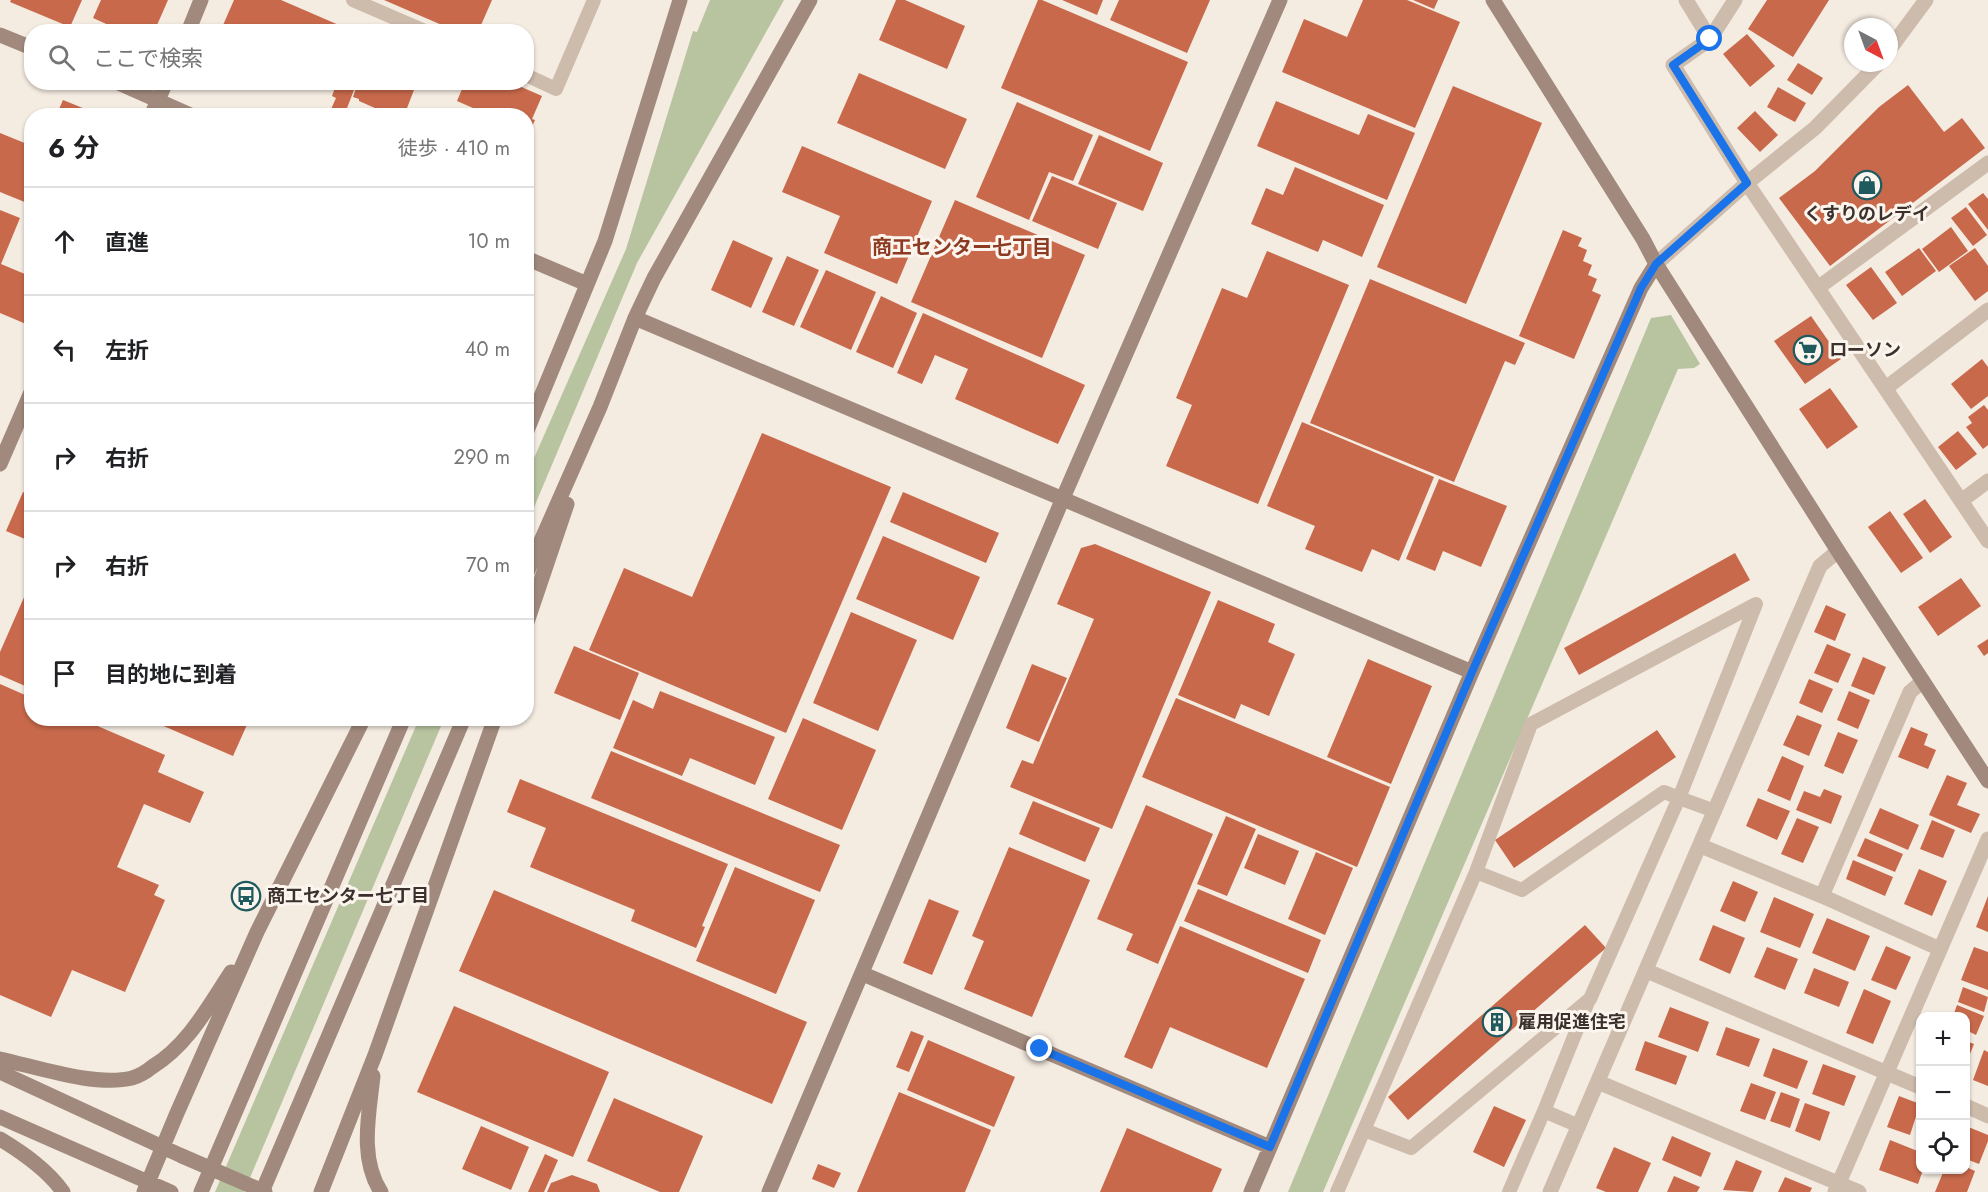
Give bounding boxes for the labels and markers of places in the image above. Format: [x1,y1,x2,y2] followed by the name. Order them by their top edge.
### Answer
[1851,169,1883,201] shop icon: くすりのレデイ
[1804,201,1930,227] place label: くすりのレデイ
[1792,334,1824,366] supermarket icon: ローソン
[1829,337,1901,363] place label: ローソン
[230,880,262,912] bus stop icon: 商工センター七丁目
[267,883,429,909] place label: 商工センター七丁目
[1481,1006,1513,1038] building icon: 雇用促進住宅
[1518,1009,1626,1035] place label: 雇用促進住宅

